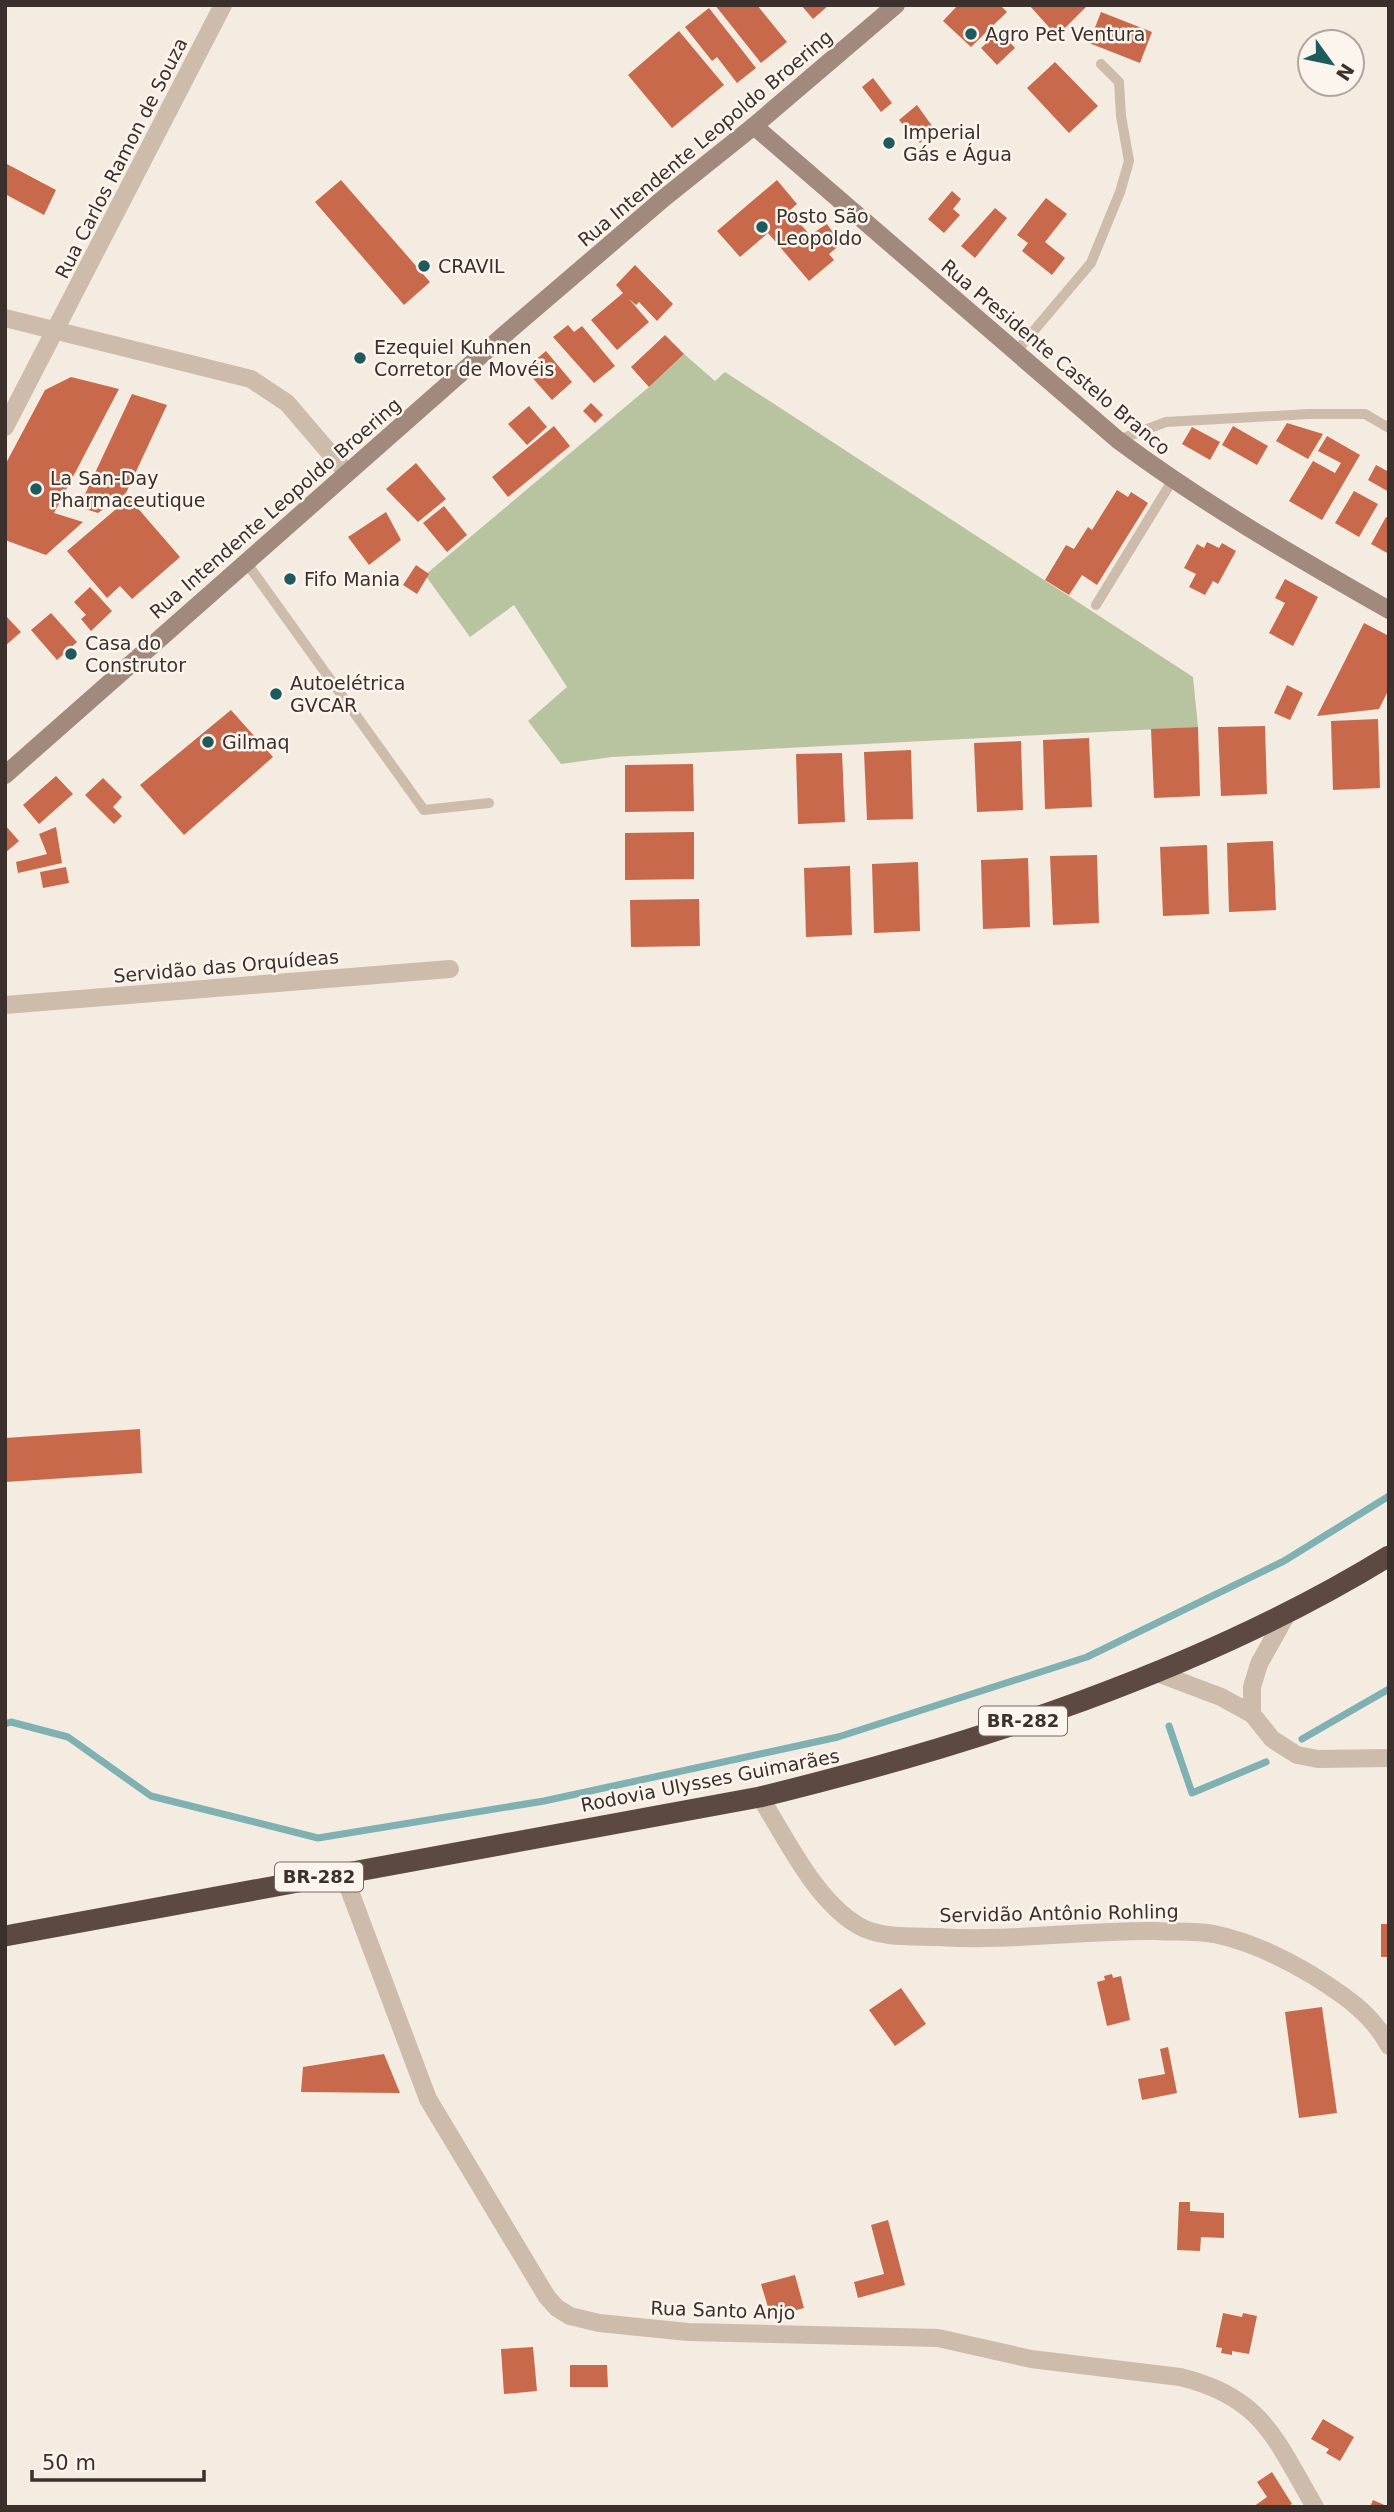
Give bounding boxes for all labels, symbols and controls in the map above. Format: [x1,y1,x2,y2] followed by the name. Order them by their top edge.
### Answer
[985,23,1145,45] place label: Agro Pet Ventura
[573,25,837,251] street label: Rua Intendente Leopoldo Broering
[963,26,979,42] marker: Agro Pet Ventura
[1296,28,1366,98] north arrow
[50,34,192,282] street label: Rua Carlos Ramon de Souza
[1332,60,1359,85] text: N
[903,121,1012,165] place label: Imperial Gás e Água
[881,135,897,151] marker: Imperial Gás e Água
[776,205,869,249] place label: Posto São Leopoldo
[754,219,770,235] marker: Posto São Leopoldo
[438,255,505,277] place label: CRAVIL
[937,255,1175,459] street label: Rua Presidente Castelo Branco
[416,258,432,274] marker: CRAVIL
[374,336,554,380] place label: Ezequiel Kuhnen Corretor de Movéis
[352,350,368,366] marker: Ezequiel Kuhnen Corretor de Movéis
[145,393,405,623] street label: Rua Intendente Leopoldo Broering
[50,467,205,511] place label: La San-Day Pharmaceutique
[28,481,44,497] marker: La San-Day Pharmaceutique
[304,568,400,590] place label: Fifo Mania
[282,571,298,587] marker: Fifo Mania
[85,632,186,676] place label: Casa do Construtor
[63,646,79,662] marker: Casa do Construtor
[290,672,405,716] place label: Autoelétrica GVCAR
[268,686,284,702] marker: Autoelétrica GVCAR
[222,731,290,753] place label: Gilmaq
[200,734,216,750] marker: Gilmaq
[112,945,340,987] street label: Servidão das Orquídeas
[979,1706,1067,1736] road number: BR-282
[579,1744,841,1816] street label: Rodovia Ulysses Guimarães
[275,1863,363,1892] road number: BR-282
[939,1900,1179,1926] street label: Servidão Antônio Rohling
[650,2296,796,2324] street label: Rua Santo Anjo
[32,2438,203,2482] scale bar
[42,2451,96,2475] text: 50 m

